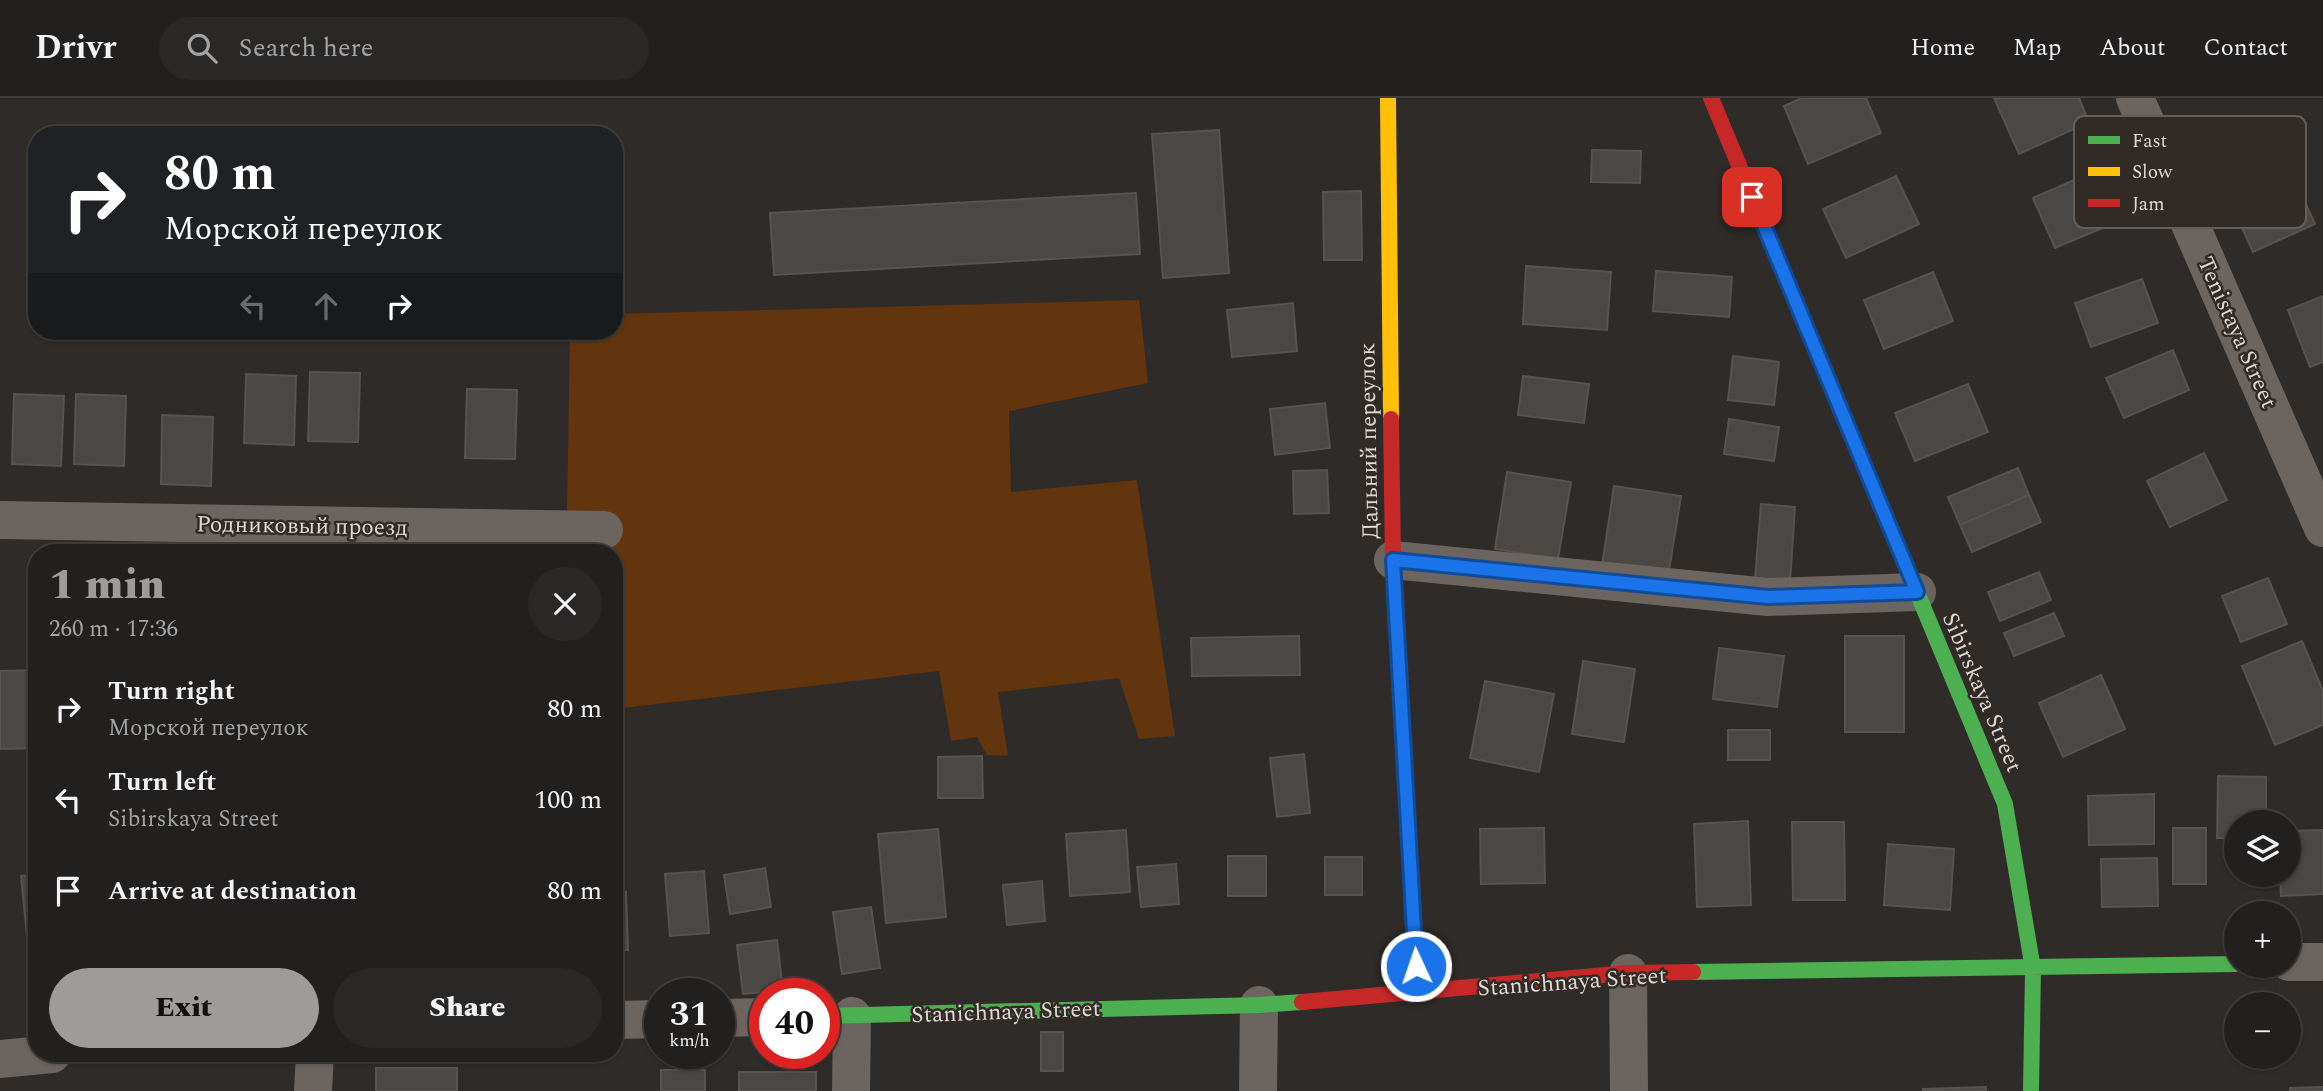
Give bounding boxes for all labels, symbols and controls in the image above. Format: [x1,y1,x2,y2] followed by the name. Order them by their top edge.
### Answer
[159,17,649,80] search box
[35,23,117,73] text: Drivr
[239,28,373,68] text: Search here
[183,29,221,67] icon: search
[1910,30,1975,66] text: Home
[2013,30,2061,66] text: Map
[2099,30,2165,66] text: About
[2203,30,2288,66] text: Contact
[2074,116,2306,228] legend
[2132,127,2168,156] text: Fast
[164,137,275,212] text: 80 m
[49,154,140,245] icon: right
[2132,158,2173,187] text: Slow
[1722,167,1782,227] pin
[1733,178,1771,216] icon: arrive
[2132,190,2164,219] text: Jam
[164,205,443,254] text: Морской переулок
[2187,251,2286,414] street label: Tenistaya Street
[234,287,272,325] icon: left
[307,287,345,325] icon: ahead
[380,287,418,325] icon: right
[1350,342,1389,539] street label: Дальний переулок
[196,507,408,546] street label: Родниковый проезд
[49,554,165,617] text: 1 min
[528,567,602,641] button: close
[1932,607,2031,778] street label: Sibirskaya Street
[49,612,178,647] text: 260 m · 17:36
[108,671,235,711] text: Turn right
[547,689,602,729] text: 80 m
[49,690,87,728] icon: right
[108,711,308,746] text: Морской переулок
[108,762,216,802] text: Turn left
[534,780,602,820] text: 100 m
[49,781,87,819] icon: left
[108,802,279,837] text: Sibirskaya Street
[2224,810,2301,1069] map controls
[2224,810,2301,887] button: layers
[108,871,357,911] text: Arrive at destination
[547,871,602,911] text: 80 m
[49,872,87,910] icon: arrive
[2224,901,2301,978] button: +
[1379,929,1453,1003] position arrow
[1476,958,1668,1007] street label: Stanichnaya Street
[49,968,319,1048] button: Exit
[333,968,602,1048] button: Share
[749,978,840,1069] speed limit sign: 40
[670,988,709,1041] text: 31
[911,992,1101,1033] street label: Stanichnaya Street
[2224,992,2301,1069] button: −
[669,1027,710,1054] text: km/h

